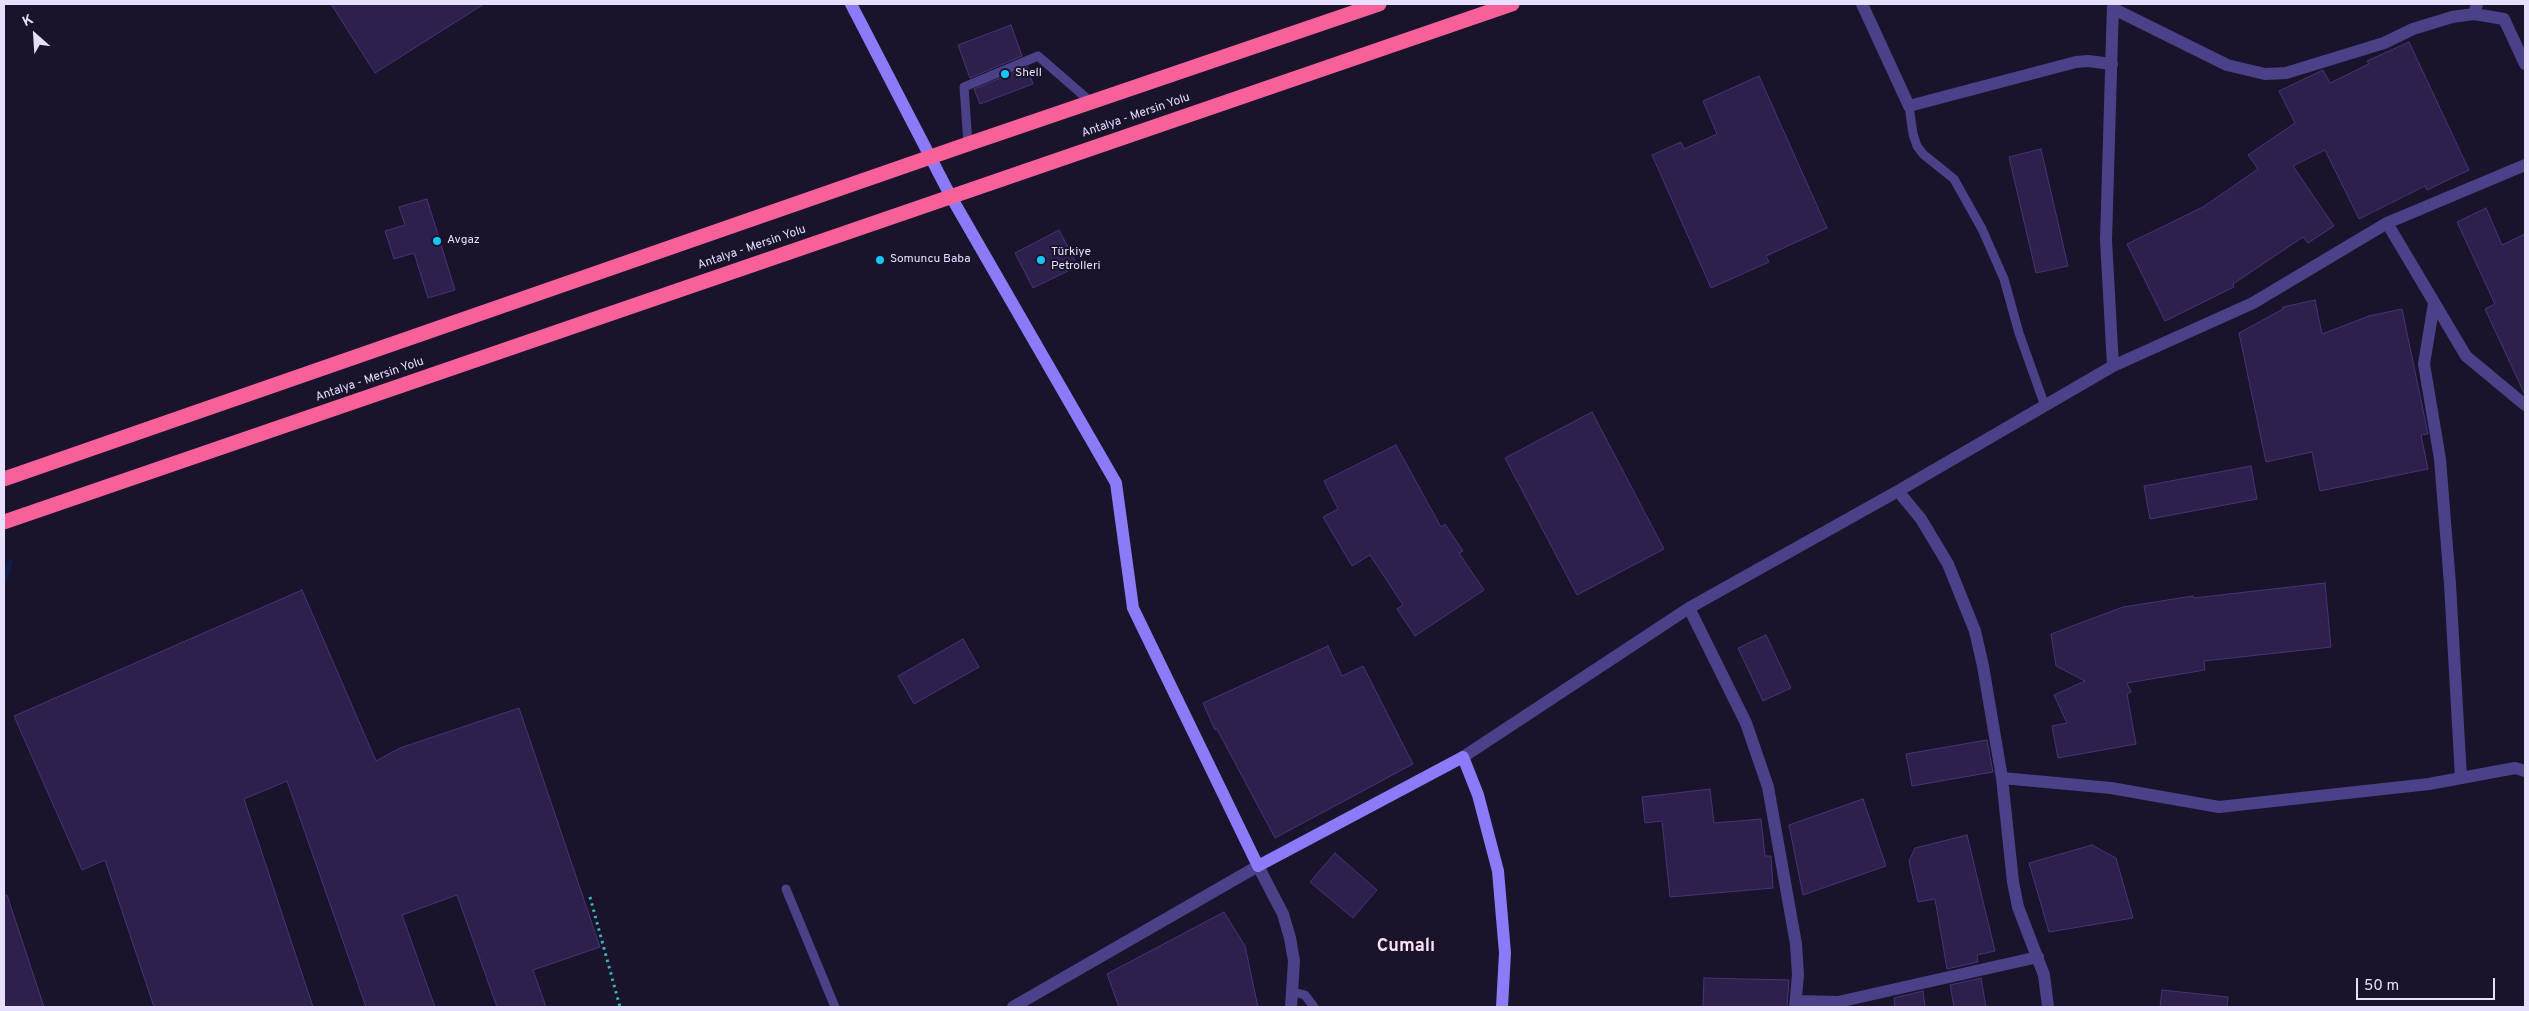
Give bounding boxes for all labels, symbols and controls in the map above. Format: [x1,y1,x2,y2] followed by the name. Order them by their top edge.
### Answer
[10,10,60,60] north arrow
[20,11,36,31] text: K
[1015,67,1042,81] place label: Shell
[999,68,1011,80] marker: Shell
[1080,91,1192,141] street label: Antalya - Mersin Yolu
[696,223,808,273] street label: Antalya - Mersin Yolu
[447,234,480,248] place label: Avgaz
[431,235,443,247] marker: Avgaz
[1051,246,1101,274] place label: Türkiye Petrolleri
[890,253,971,267] place label: Somuncu Baba
[874,254,886,266] marker: Somuncu Baba
[1035,254,1047,266] marker: Türkiye Petrolleri
[314,355,426,405] street label: Antalya - Mersin Yolu
[1377,936,1435,958] district label: Cumalı
[2359,968,2498,1000] scale bar
[2364,977,2399,996] text: 50 m

